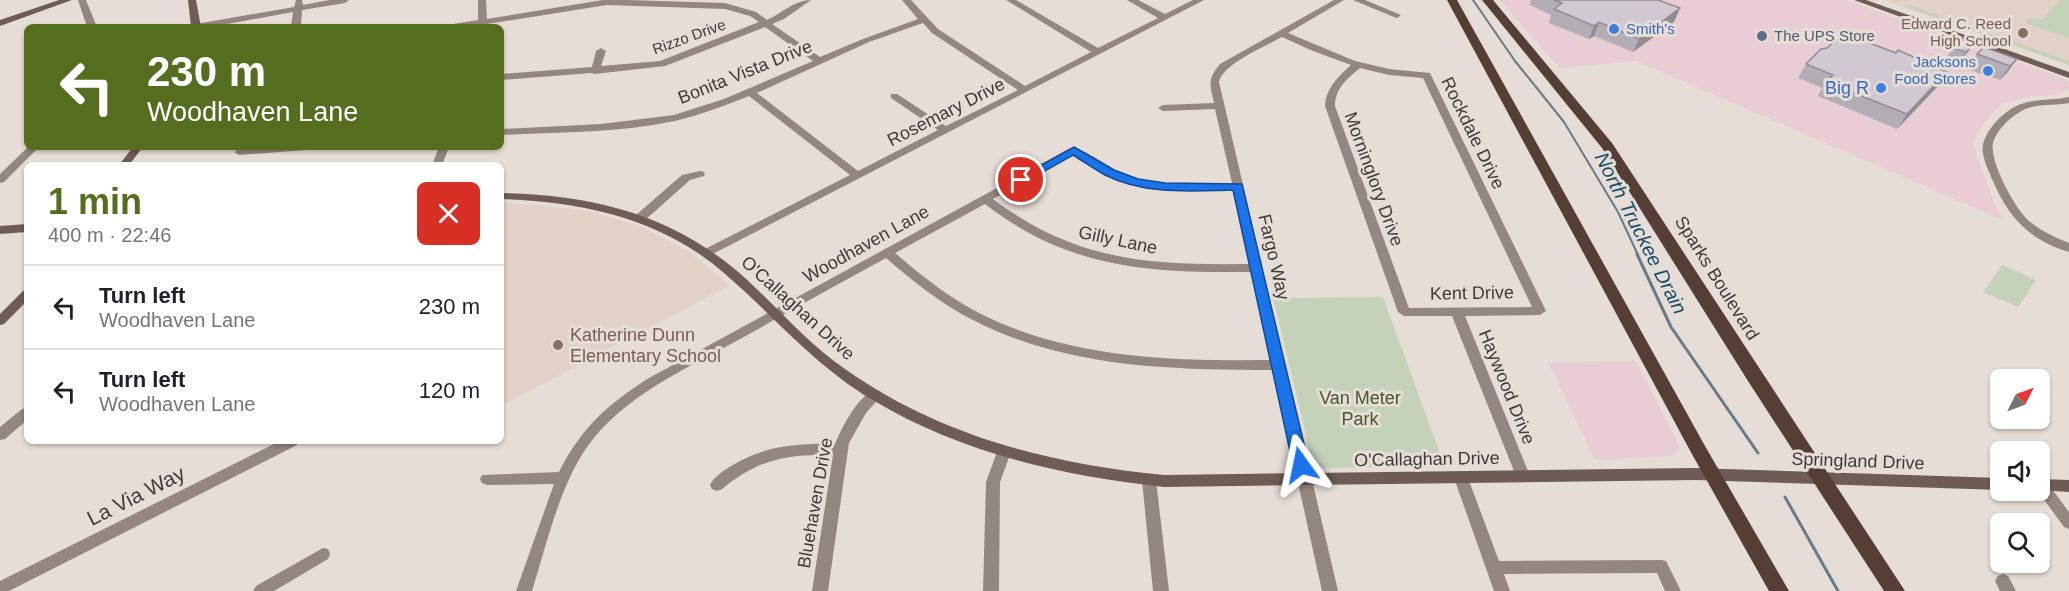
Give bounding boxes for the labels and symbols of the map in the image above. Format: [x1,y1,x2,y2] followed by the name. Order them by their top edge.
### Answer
[650,15,728,58] street label: Rizzo Drive
[1901,15,2011,49] place label: Edward C. Reed High School
[1626,20,1675,37] place label: Smith's
[1607,22,1621,36] marker: Smith's
[2016,26,2030,40] marker: Edward C. Reed High School
[1774,27,1875,44] place label: The UPS Store
[1755,29,1769,43] marker: The UPS Store
[675,36,815,108] street label: Bonita Vista Drive
[1894,53,1976,87] place label: Jacksons Food Stores
[1981,64,1995,78] marker: Jacksons Food Stores
[884,74,1008,150] street label: Rosemary Drive
[1437,74,1509,192] street label: Rockdale Drive
[1825,78,1869,98] place label: Big R
[1874,81,1888,95] marker: Big R
[1340,109,1408,249] street label: Morninglory Drive
[1591,148,1691,318] water label: North Truckee Drain
[995,154,1046,205] pin
[800,201,932,287] street label: Woodhaven Lane
[1254,212,1294,302] street label: Fargo Way
[1671,212,1763,344] street label: Sparks Boulevard
[1077,222,1159,258] street label: Gilly Lane
[737,252,859,364] street label: O'Callaghan Drive
[1430,282,1514,304] street label: Kent Drive
[570,325,721,366] place label: Katherine Dunn Elementary School
[1475,327,1539,447] street label: Haywood Drive
[551,338,565,352] marker: Katherine Dunn Elementary School
[1990,369,2050,429] north arrow
[1319,388,1401,429] park label: Van Meter Park
[1269,433,1333,497] position arrow
[794,436,836,570] street label: Bluehaven Drive
[1354,448,1500,470] street label: O'Callaghan Drive
[1791,449,1925,473] street label: Springland Drive
[83,461,189,530] street label: La Via Way

